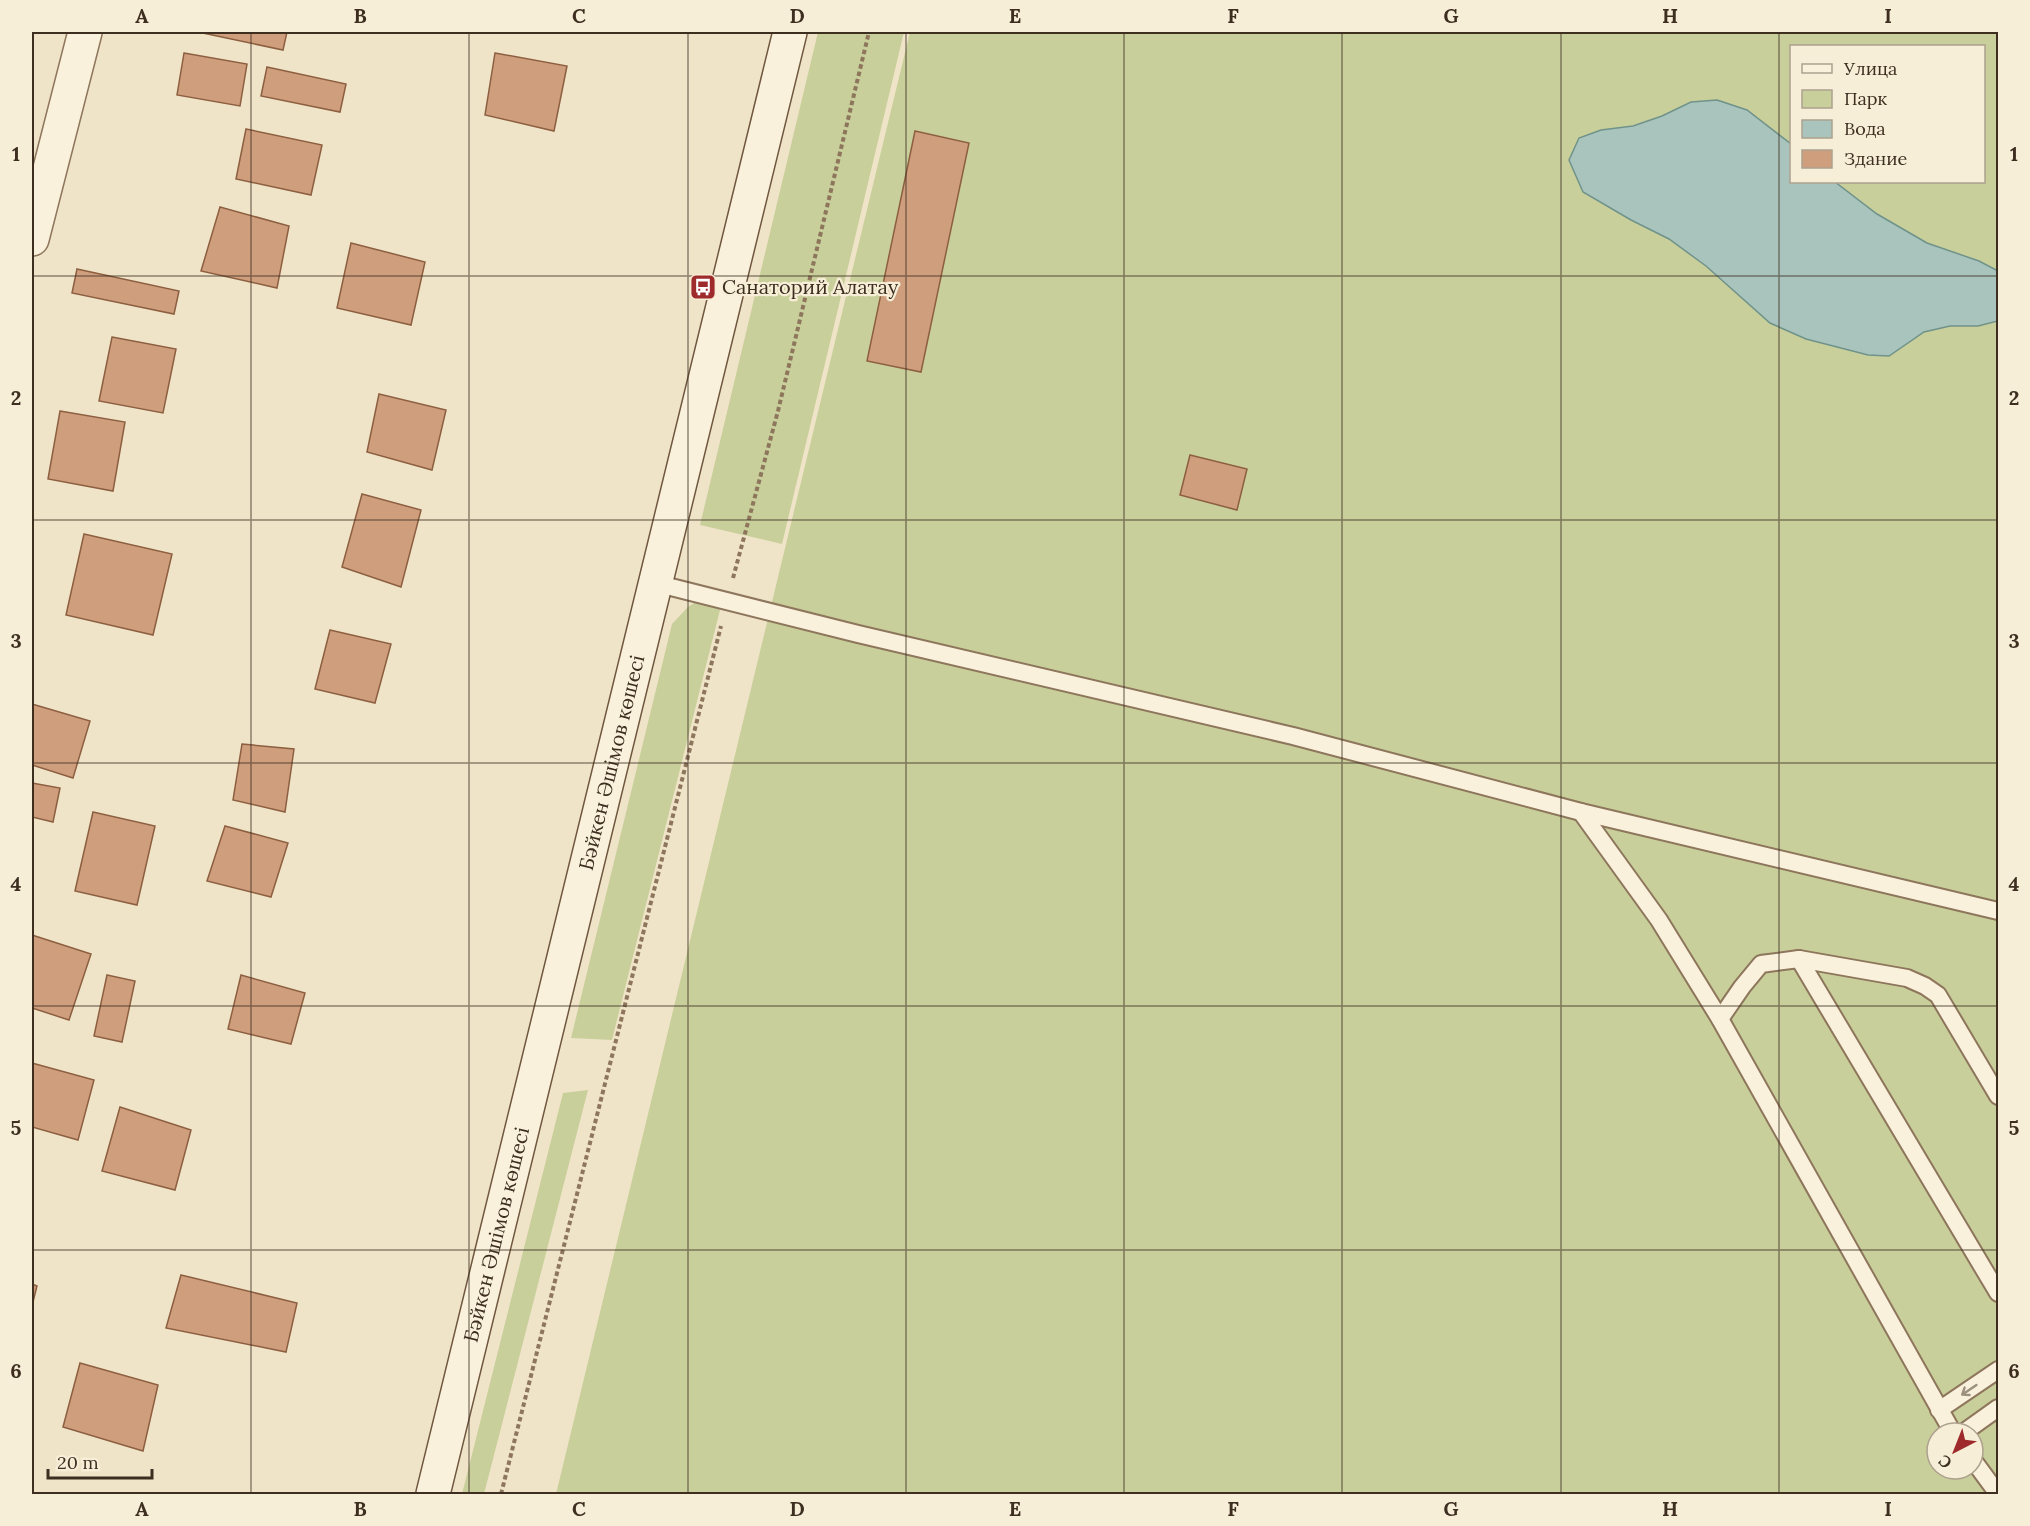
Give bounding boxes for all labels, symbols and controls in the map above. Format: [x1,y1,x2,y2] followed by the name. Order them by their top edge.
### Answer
[135,3,149,28] text: A
[353,3,367,28] text: B
[572,3,586,28] text: C
[789,3,805,28] text: D
[1009,3,1021,28] text: E
[1227,3,1239,28] text: F
[1443,3,1459,28] text: G
[1662,3,1678,28] text: H
[1884,3,1892,28] text: I
[1790,45,1985,183] legend
[1843,57,1897,80] text: Улица
[1844,87,1888,110] text: Парк
[1844,117,1886,140] text: Вода
[12,141,20,166] text: 1
[2010,141,2018,166] text: 1
[1844,147,1907,170] text: Здание
[688,272,718,302] bus stop icon: Санаторий Алатау
[722,274,899,299] place label: Санаторий Алатау
[11,385,21,410] text: 2
[2009,385,2019,410] text: 2
[10,628,22,653] text: 3
[2008,628,2020,653] text: 3
[573,652,649,873] street label: Бәйкен Әшімов көшесі
[11,871,22,896] text: 4
[2009,871,2020,896] text: 4
[11,1115,22,1140] text: 5
[2009,1115,2020,1140] text: 5
[458,1124,534,1345] street label: Бәйкен Әшімов көшесі
[10,1358,22,1383] text: 6
[2008,1358,2020,1383] text: 6
[1961,1385,1978,1397] one-way arrow
[1925,1421,1985,1481] north arrow
[48,1442,152,1480] scale bar
[57,1451,99,1474] text: 20 m
[1934,1451,1956,1473] text: С
[135,1496,149,1521] text: A
[353,1496,367,1521] text: B
[572,1496,586,1521] text: C
[789,1496,805,1521] text: D
[1009,1496,1021,1521] text: E
[1227,1496,1239,1521] text: F
[1443,1496,1459,1521] text: G
[1662,1496,1678,1521] text: H
[1884,1496,1892,1521] text: I

